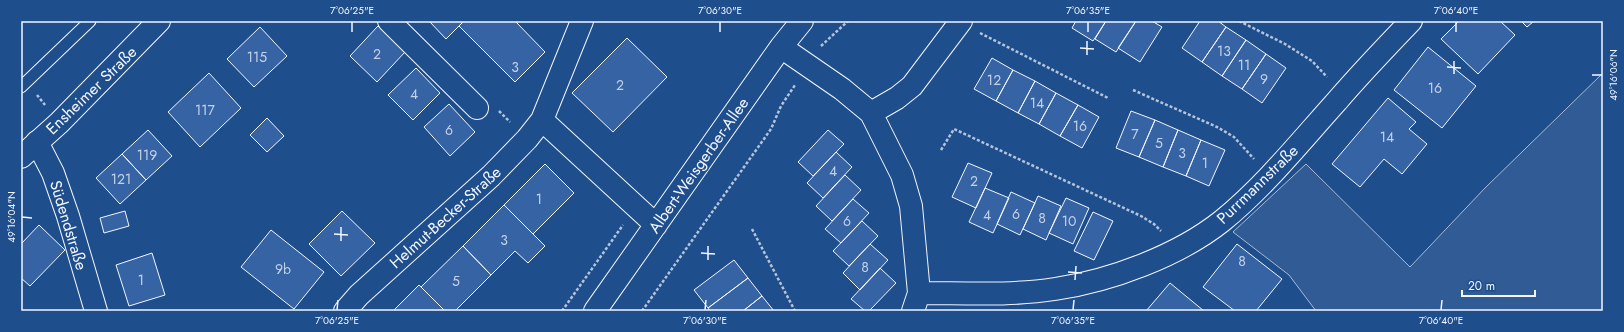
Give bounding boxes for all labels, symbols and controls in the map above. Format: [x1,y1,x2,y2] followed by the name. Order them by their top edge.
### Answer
[330,3,374,18] text: 7°06'25"E
[698,3,742,18] text: 7°06'30"E
[1066,3,1110,18] text: 7°06'35"E
[1434,3,1478,18] text: 7°06'40"E
[41,41,142,140] street label: Ensheimer Straße
[1217,41,1231,61] house number: 13
[373,44,381,64] house number: 2
[247,47,267,67] house number: 115
[1606,49,1621,101] text: 49°16'06"N
[1238,55,1250,75] house number: 11
[511,57,519,77] house number: 3
[1260,69,1268,89] house number: 9
[987,70,1001,90] house number: 12
[616,75,624,95] house number: 2
[1428,78,1442,98] house number: 16
[410,84,418,104] house number: 4
[643,93,754,238] street label: Albert-Weisgerber-Allee
[1030,93,1044,113] house number: 14
[195,100,216,120] house number: 117
[1073,116,1087,136] house number: 16
[445,120,453,140] house number: 6
[1131,124,1139,144] house number: 7
[1380,127,1394,147] house number: 14
[1155,133,1163,153] house number: 5
[1211,139,1303,229] street label: Purrmannstraße
[1178,143,1186,163] house number: 3
[137,145,157,165] house number: 119
[1202,153,1208,173] house number: 1
[384,161,506,274] street label: Helmut-Becker-Straße
[829,161,837,181] house number: 4
[111,169,131,189] house number: 121
[970,171,978,191] house number: 2
[44,177,93,273] street label: Südendstraße
[536,189,542,209] house number: 1
[4,191,19,243] text: 49°16'04"N
[1012,204,1020,224] house number: 6
[983,205,991,225] house number: 4
[1038,208,1046,228] house number: 8
[843,211,851,231] house number: 6
[1062,211,1076,231] house number: 10
[500,230,508,250] house number: 3
[1238,251,1246,271] house number: 8
[861,257,869,277] house number: 8
[275,259,291,279] house number: 9b
[138,270,144,290] house number: 1
[452,271,460,291] house number: 5
[1462,272,1535,298] scale bar
[1468,277,1495,295] text: 20 m
[315,313,359,328] text: 7°06'25"E
[683,313,727,328] text: 7°06'30"E
[1051,313,1095,328] text: 7°06'35"E
[1419,313,1463,328] text: 7°06'40"E

